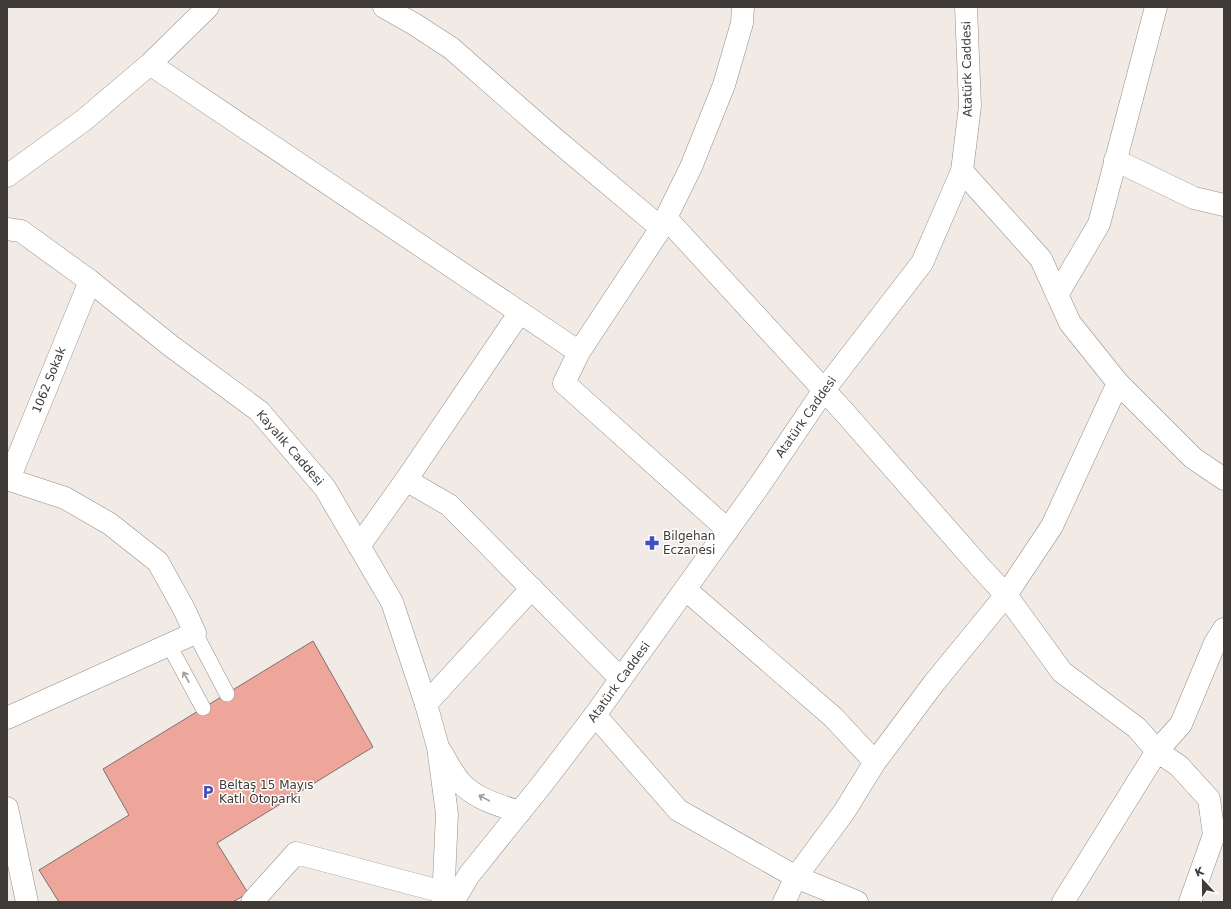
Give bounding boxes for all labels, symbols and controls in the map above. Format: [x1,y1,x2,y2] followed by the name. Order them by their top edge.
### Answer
[959,21,975,117] street label: Atatürk Caddesi
[29,345,69,415] street label: 1062 Sokak
[773,374,839,460] street label: Atatürk Caddesi
[254,408,326,488] street label: Kayalık Caddesi
[663,529,715,557] place label: Bilgehan Eczanesi
[644,535,660,551] pharmacy icon: Bilgehan Eczanesi
[585,639,653,725] street label: Atatürk Caddesi
[181,671,189,683] one-way arrow
[219,778,314,806] place label: Beltaş 15 Mayıs Katlı Otoparkı
[200,784,216,800] parking icon: Beltaş 15 Mayıs Katlı Otoparkı
[478,794,490,801] one-way arrow
[1183,861,1223,901] north arrow
[1193,864,1206,880] text: K

